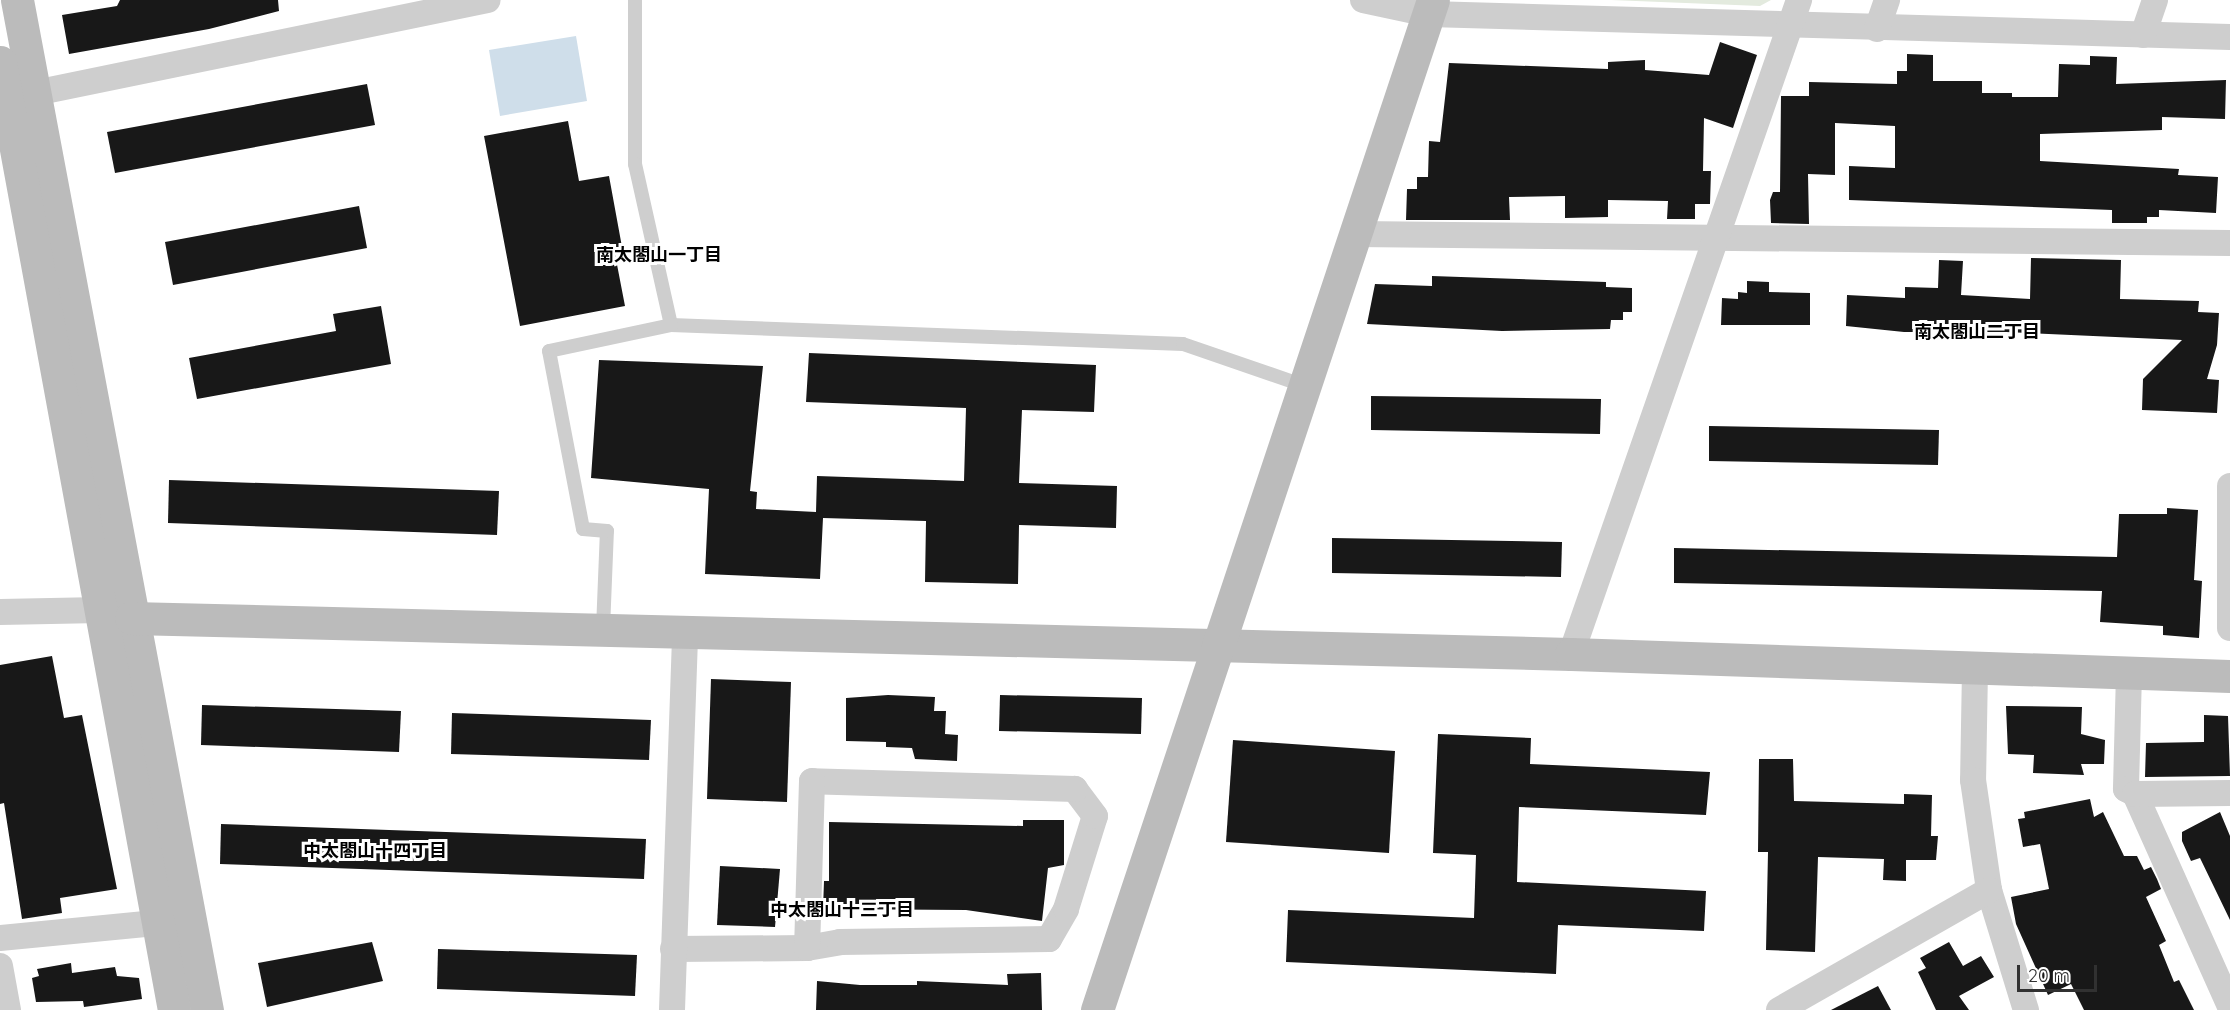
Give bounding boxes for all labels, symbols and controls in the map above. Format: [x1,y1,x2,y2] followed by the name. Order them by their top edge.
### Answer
[596,244,722,266] district label: 南太閤山一丁目
[1914,321,2040,343] district label: 南太閤山二丁目
[303,840,447,862] district label: 中太閤山十四丁目
[770,899,914,921] district label: 中太閤山十三丁目
[2020,953,2100,991] scale bar
[2028,964,2070,987] text: 20 m

